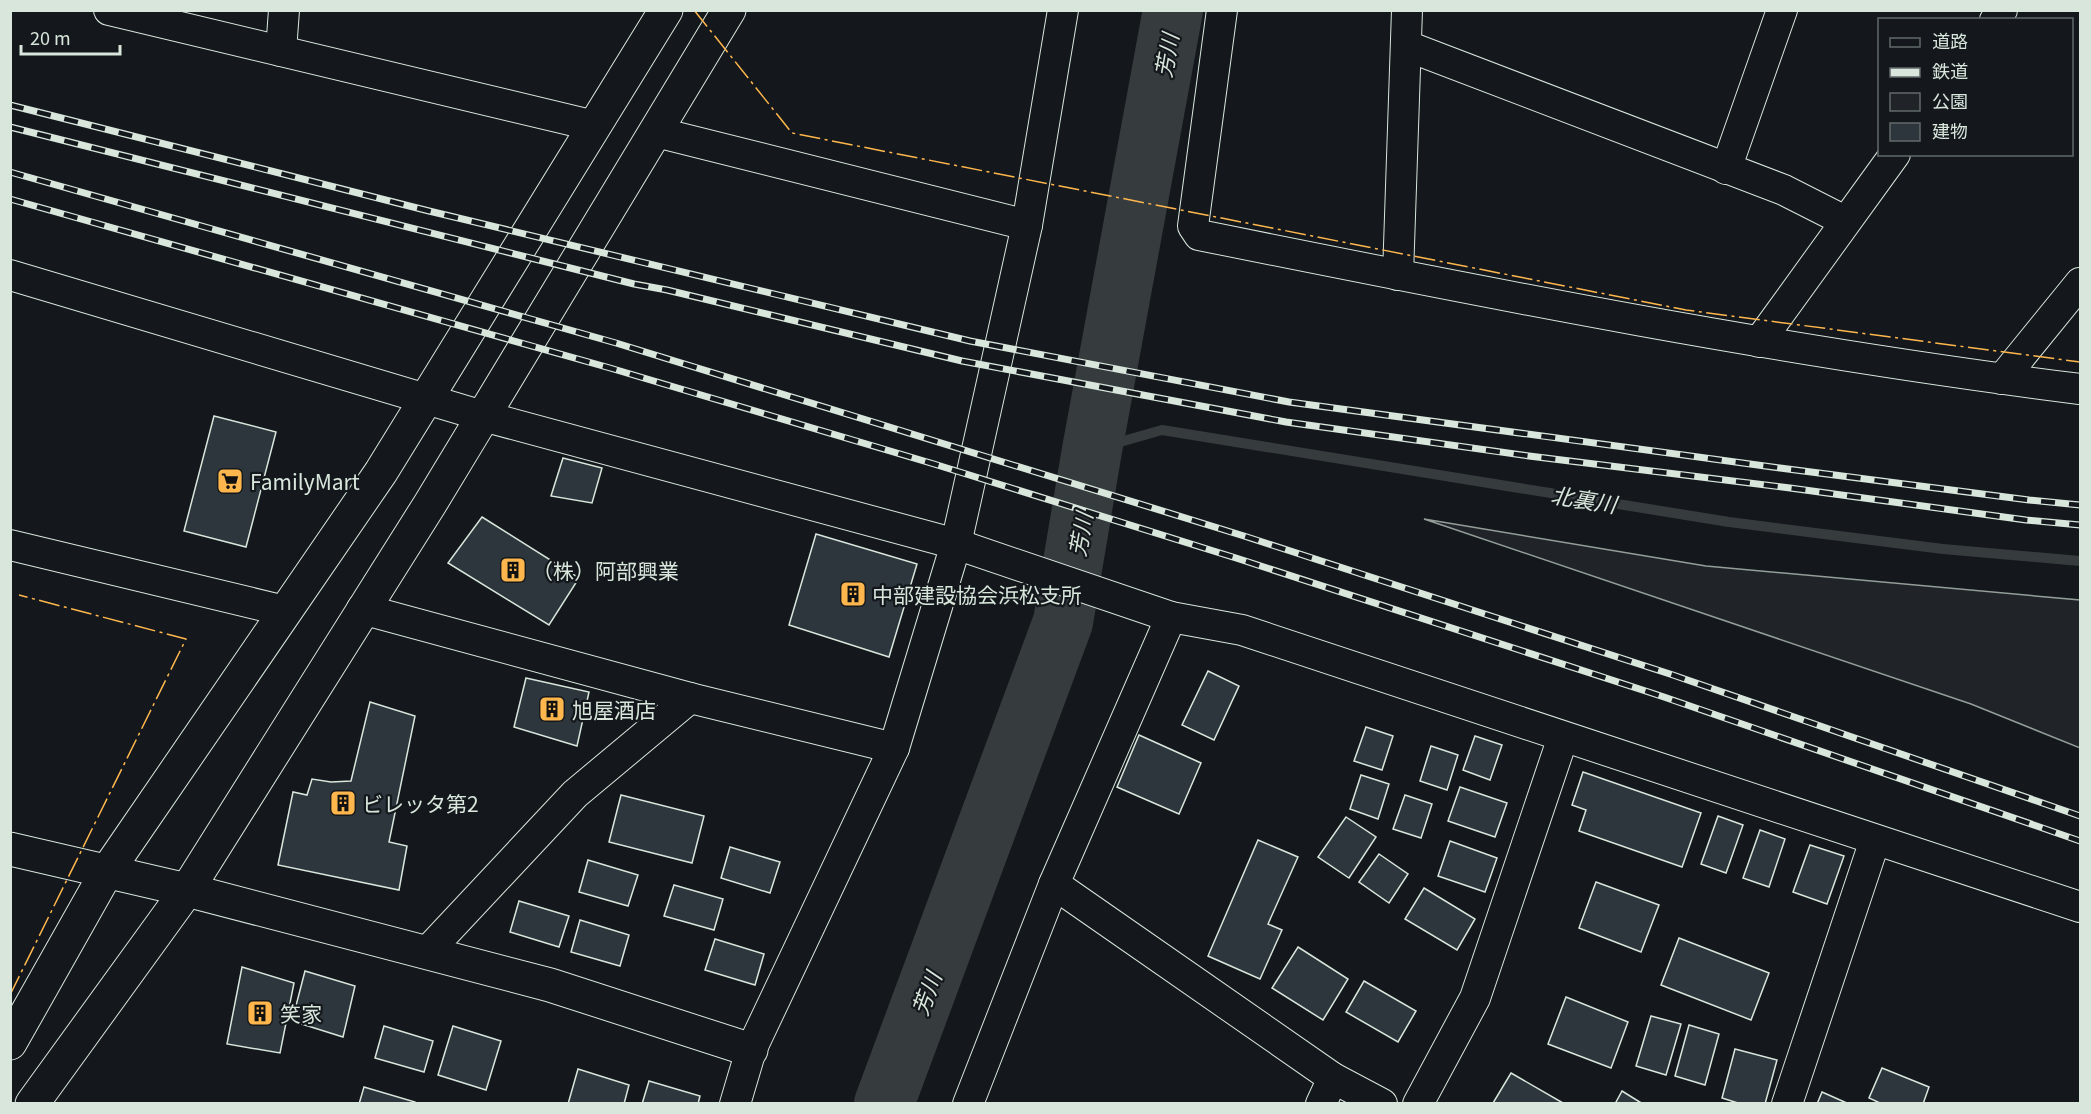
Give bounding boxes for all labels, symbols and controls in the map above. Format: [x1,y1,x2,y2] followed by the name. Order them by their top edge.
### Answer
[21,18,120,56] scale bar
[1878,18,2073,156] legend
[30,24,71,50] text: 20 m
[1932,27,1968,53] text: 道路
[1145,29,1185,79] water label: 芳川
[1932,57,1968,83] text: 鉄道
[1932,87,1968,113] text: 公園
[1932,117,1968,143] text: 建物
[215,466,245,496] supermarket icon: FamilyMart
[250,466,360,496] place label: FamilyMart
[1549,477,1621,519] water label: 北裏川
[1059,508,1099,558] water label: 芳川
[498,555,528,585] building icon: （株）阿部興業
[532,555,679,585] place label: （株）阿部興業
[838,579,868,609] building icon: 中部建設協会浜松支所
[872,579,1082,609] place label: 中部建設協会浜松支所
[537,694,567,724] building icon: 旭屋酒店
[572,694,656,724] place label: 旭屋酒店
[328,788,358,818] building icon: ビレッタ第2
[362,788,479,818] place label: ビレッタ第2
[902,965,948,1019] water label: 芳川
[245,998,275,1028] building icon: 笑家
[280,998,322,1028] place label: 笑家

